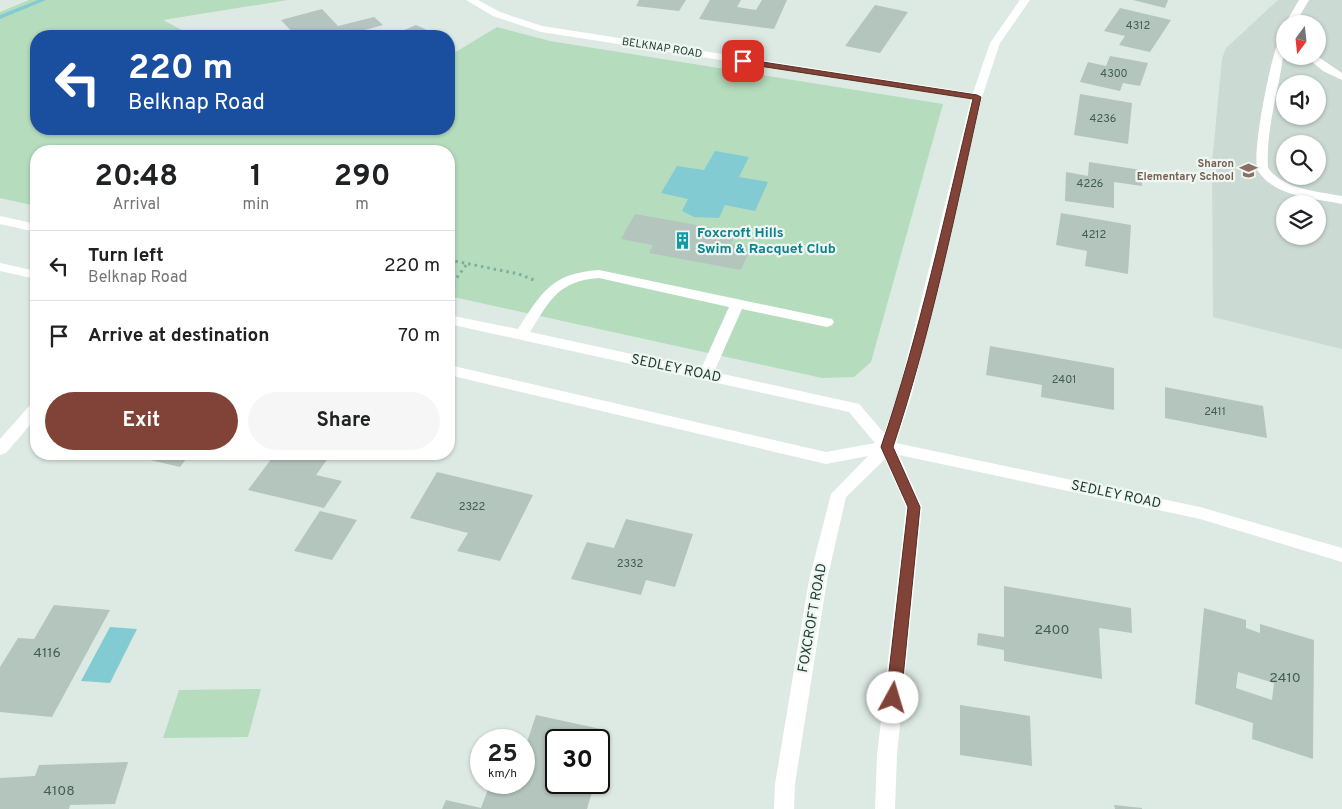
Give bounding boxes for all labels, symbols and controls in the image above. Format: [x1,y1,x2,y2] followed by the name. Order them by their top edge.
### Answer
[1276,15,1326,65] north arrow
[1276,15,1326,245] map controls
[1126,19,1150,33] house number: 4312
[621,35,703,61] street label: BELKNAP ROAD
[722,40,764,82] pin
[128,47,233,91] text: 220 m
[729,47,757,75] icon: arrive
[45,50,110,115] icon: left
[1100,67,1128,81] house number: 4300
[1276,75,1326,125] button: sound
[128,90,265,117] text: Belknap Road
[1090,112,1116,126] house number: 4236
[1276,135,1326,185] button: search
[1137,157,1234,184] place label: Sharon Elementary School
[95,159,178,196] text: 20:48
[250,159,262,196] text: 1
[334,159,390,196] text: 290
[1238,160,1258,180] school or university icon: Sharon Elementary School
[1077,177,1103,191] house number: 4226
[112,195,160,215] text: Arrival
[243,195,269,215] text: min
[355,195,369,215] text: m
[1276,195,1326,245] button: layers
[697,225,836,258] place label: Foxcroft Hills Swim & Racquet Club
[1082,228,1106,242] house number: 4212
[673,231,693,251] building icon: Foxcroft Hills Swim & Racquet Club
[88,244,164,268] text: Turn left
[45,252,73,280] icon: left
[384,254,440,278] text: 220 m
[88,268,188,288] text: Belknap Road
[45,322,73,350] icon: arrive
[88,324,269,348] text: Arrive at destination
[398,324,440,348] text: 70 m
[629,351,723,387] street label: SEDLEY ROAD
[1052,373,1076,387] house number: 2401
[45,392,238,450] button: Exit
[248,392,440,450] button: Share
[1204,405,1226,419] house number: 2411
[1069,477,1163,513] street label: SEDLEY ROAD
[459,500,485,514] house number: 2322
[617,557,643,571] house number: 2332
[795,562,831,674] street label: FOXCROFT ROAD
[1035,622,1070,639] house number: 2400
[33,645,61,662] house number: 4116
[1269,670,1301,687] house number: 2410
[866,671,918,723] position arrow
[545,729,610,794] speed limit sign: 30
[487,739,518,771] text: 25
[488,766,517,782] text: km/h
[43,783,75,800] house number: 4108

